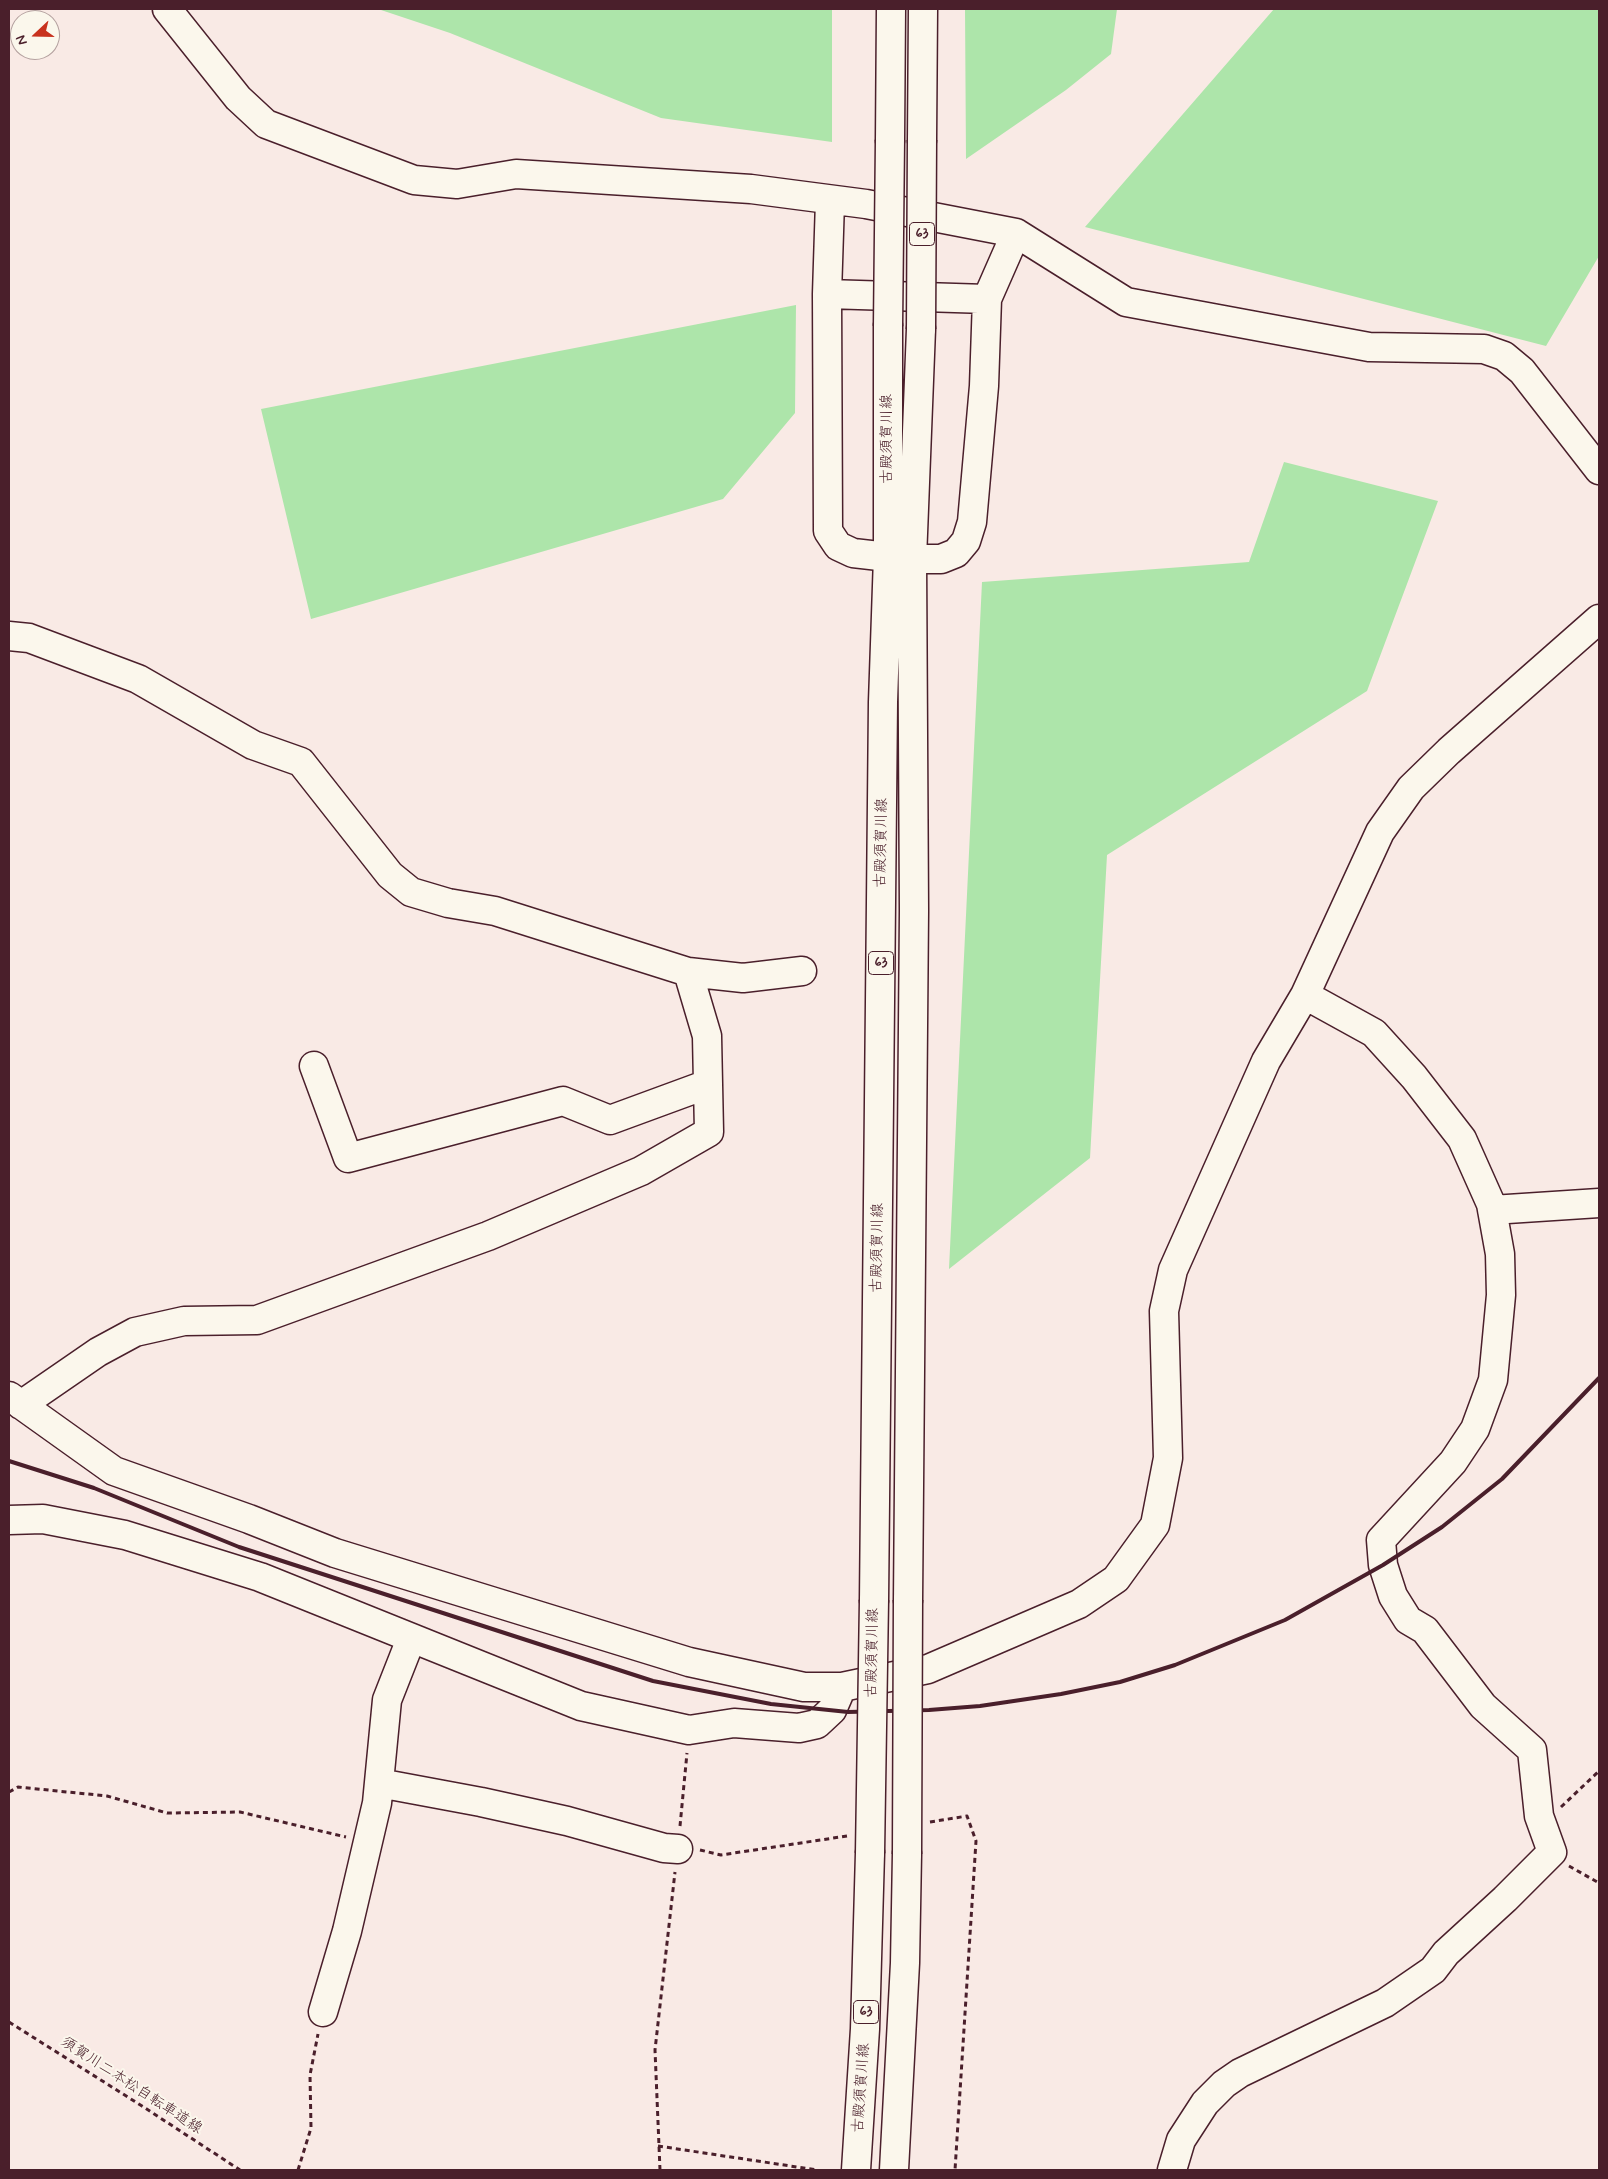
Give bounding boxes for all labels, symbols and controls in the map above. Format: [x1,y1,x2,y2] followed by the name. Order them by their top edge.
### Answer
[10,10,60,60] north arrow
[12,32,32,48] text: N
[910,222,934,245] road number: 63
[879,394,897,484] street label: 古殿須賀川線
[872,798,892,888] street label: 古殿須賀川線
[868,951,894,974] road number: 63
[868,1203,888,1293] street label: 古殿須賀川線
[863,1608,883,1698] street label: 古殿須賀川線
[854,2000,878,2024] road number: 63
[57,2034,205,2138] street label: 須賀川二本松自転車道線
[850,2042,874,2134] street label: 古殿須賀川線

